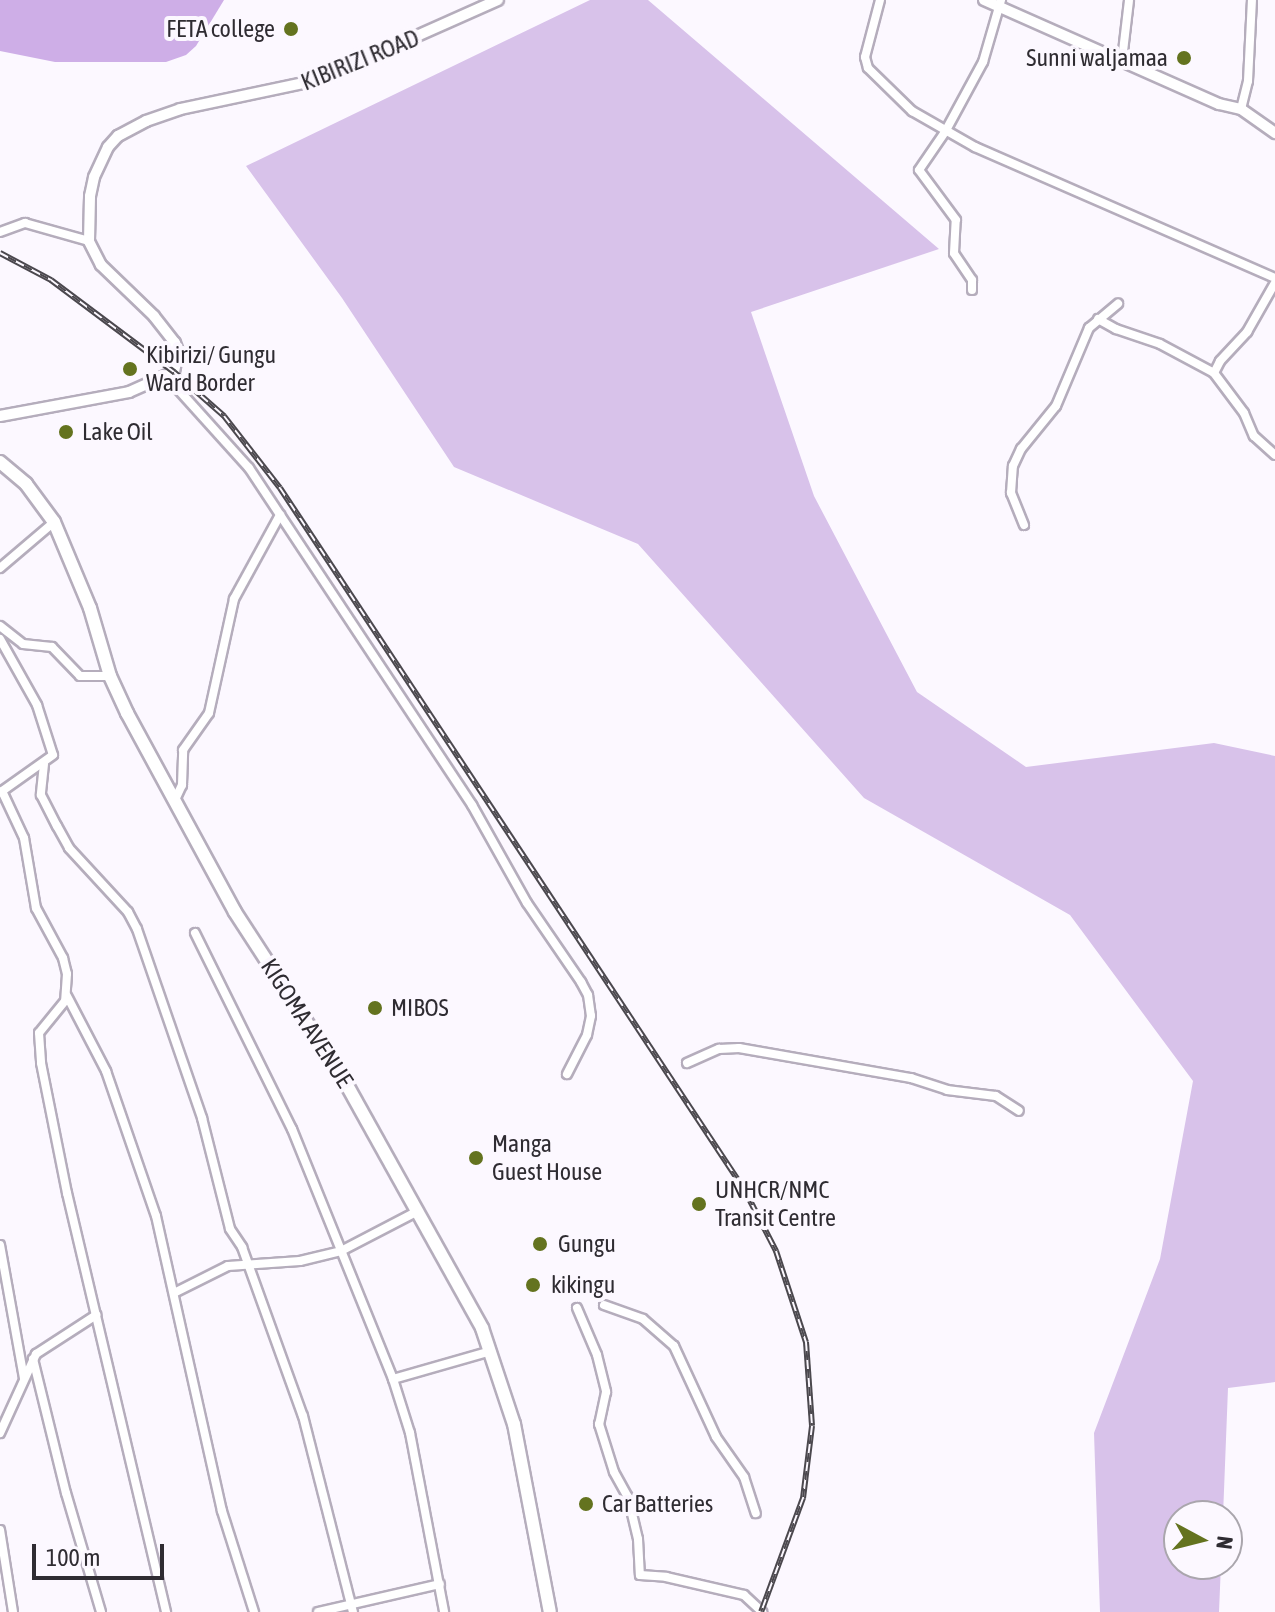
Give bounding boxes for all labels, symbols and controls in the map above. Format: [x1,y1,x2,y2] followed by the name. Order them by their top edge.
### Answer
[166,15,275,43] place label: FETA college
[282,20,300,38] marker: FETA college
[297,23,423,97] street label: KIBIRIZI ROAD
[1026,44,1168,72] place label: Sunni waljamaa
[1175,49,1193,67] marker: Sunni waljamaa
[146,341,276,397] place label: Kibirizi/ Gungu Ward Border
[121,360,139,378] marker: Kibirizi/ Gungu Ward Border
[82,418,153,446] place label: Lake Oil
[57,423,75,441] marker: Lake Oil
[255,953,359,1093] street label: KIGOMA AVENUE
[391,994,449,1022] place label: MIBOS
[366,999,384,1017] marker: MIBOS
[492,1130,602,1186] place label: Manga Guest House
[467,1149,485,1167] marker: Manga Guest House
[715,1176,836,1232] place label: UNHCR/NMC Transit Centre
[690,1195,708,1213] marker: UNHCR/NMC Transit Centre
[558,1230,616,1258] place label: Gungu
[529,1233,551,1255] marker: Gungu
[551,1271,615,1299] place label: kikingu
[522,1274,544,1296] marker: kikingu
[602,1490,713,1518] place label: Car Batteries
[577,1495,595,1513] marker: Car Batteries
[1163,1500,1243,1580] north arrow
[36,1528,168,1578] scale bar
[1211,1535,1239,1551] text: N
[46,1544,100,1571] text: 100 m

